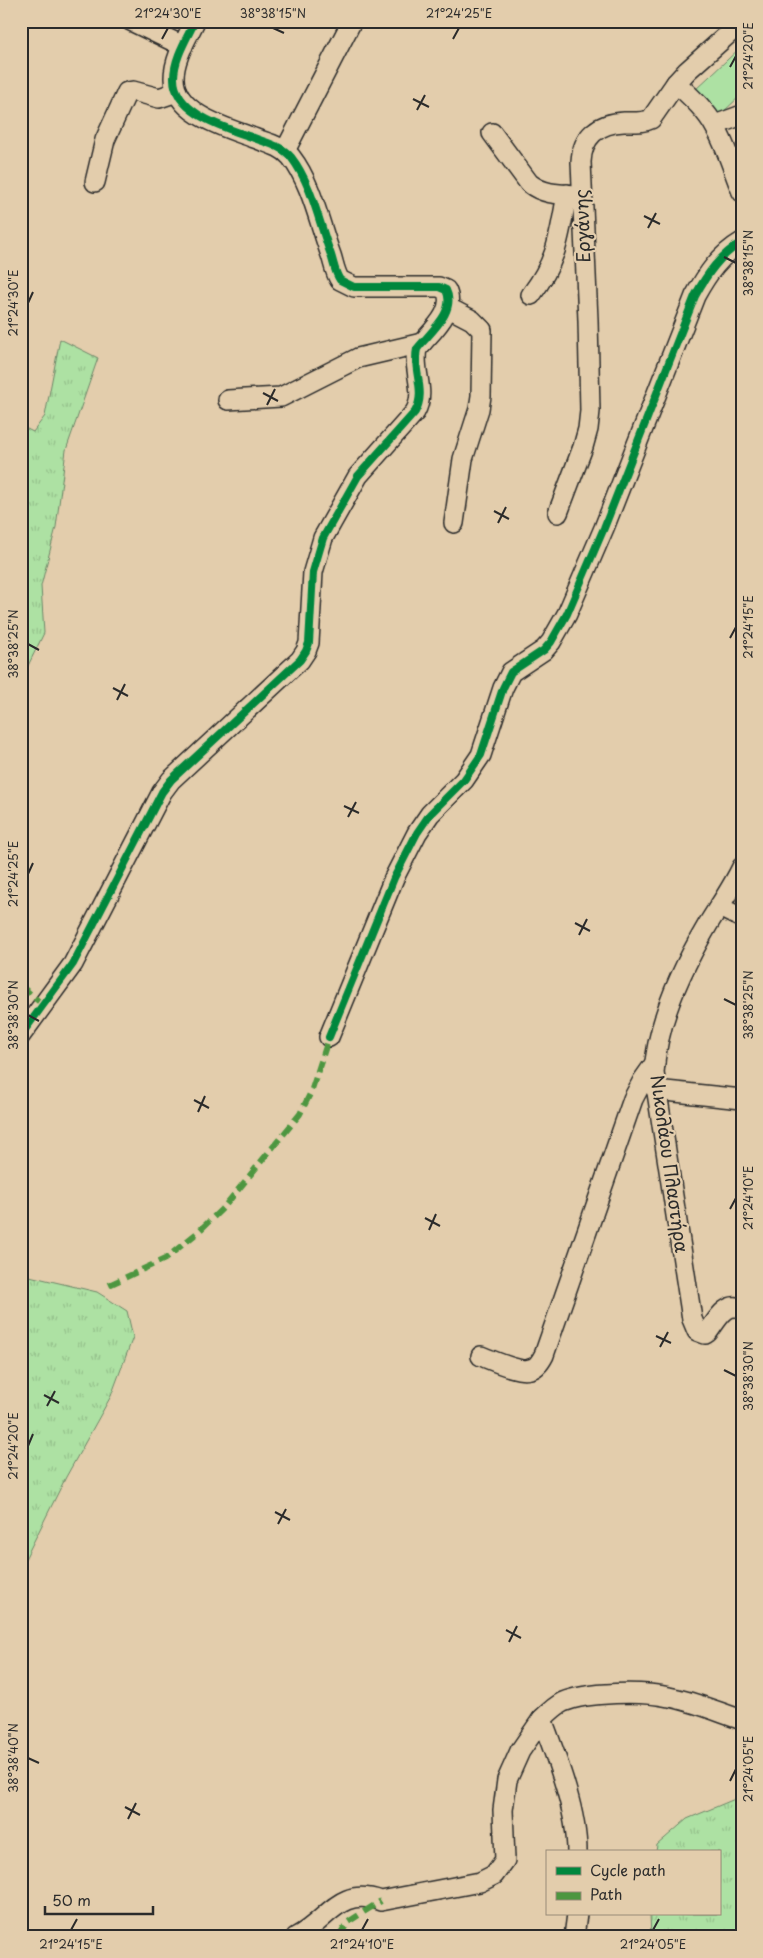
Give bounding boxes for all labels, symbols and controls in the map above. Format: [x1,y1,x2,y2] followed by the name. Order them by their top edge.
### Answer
[134,4,202,22] text: 21°24'30"E
[240,4,306,22] text: 38°38'15"N
[426,4,492,22] text: 21°24'25"E
[739,22,757,90] text: 21°24'20"E
[567,189,596,263] street label: Εργάνης
[739,230,757,296] text: 38°38'15"N
[4,269,22,337] text: 21°24'30"E
[739,595,757,659] text: 21°24'15"E
[4,609,22,679] text: 38°38'25"N
[4,841,22,907] text: 21°24'25"E
[739,970,757,1040] text: 38°38'25"N
[4,980,22,1050] text: 38°38'30"N
[645,1073,696,1255] street label: Νικολάου Πλαστήρα
[739,1166,757,1230] text: 21°24'10"E
[739,1341,757,1411] text: 38°38'30"N
[4,1412,22,1480] text: 21°24'20"E
[4,1723,22,1793] text: 38°38'40"N
[739,1736,757,1802] text: 21°24'05"E
[546,1850,720,1916] legend
[590,1858,666,1881] text: Cycle path
[590,1882,622,1905] text: Path
[45,1883,152,1915] scale bar
[52,1888,91,1911] text: 50 m
[39,1935,103,1953] text: 21°24'15"E
[330,1935,394,1953] text: 21°24'10"E
[620,1935,686,1953] text: 21°24'05"E

